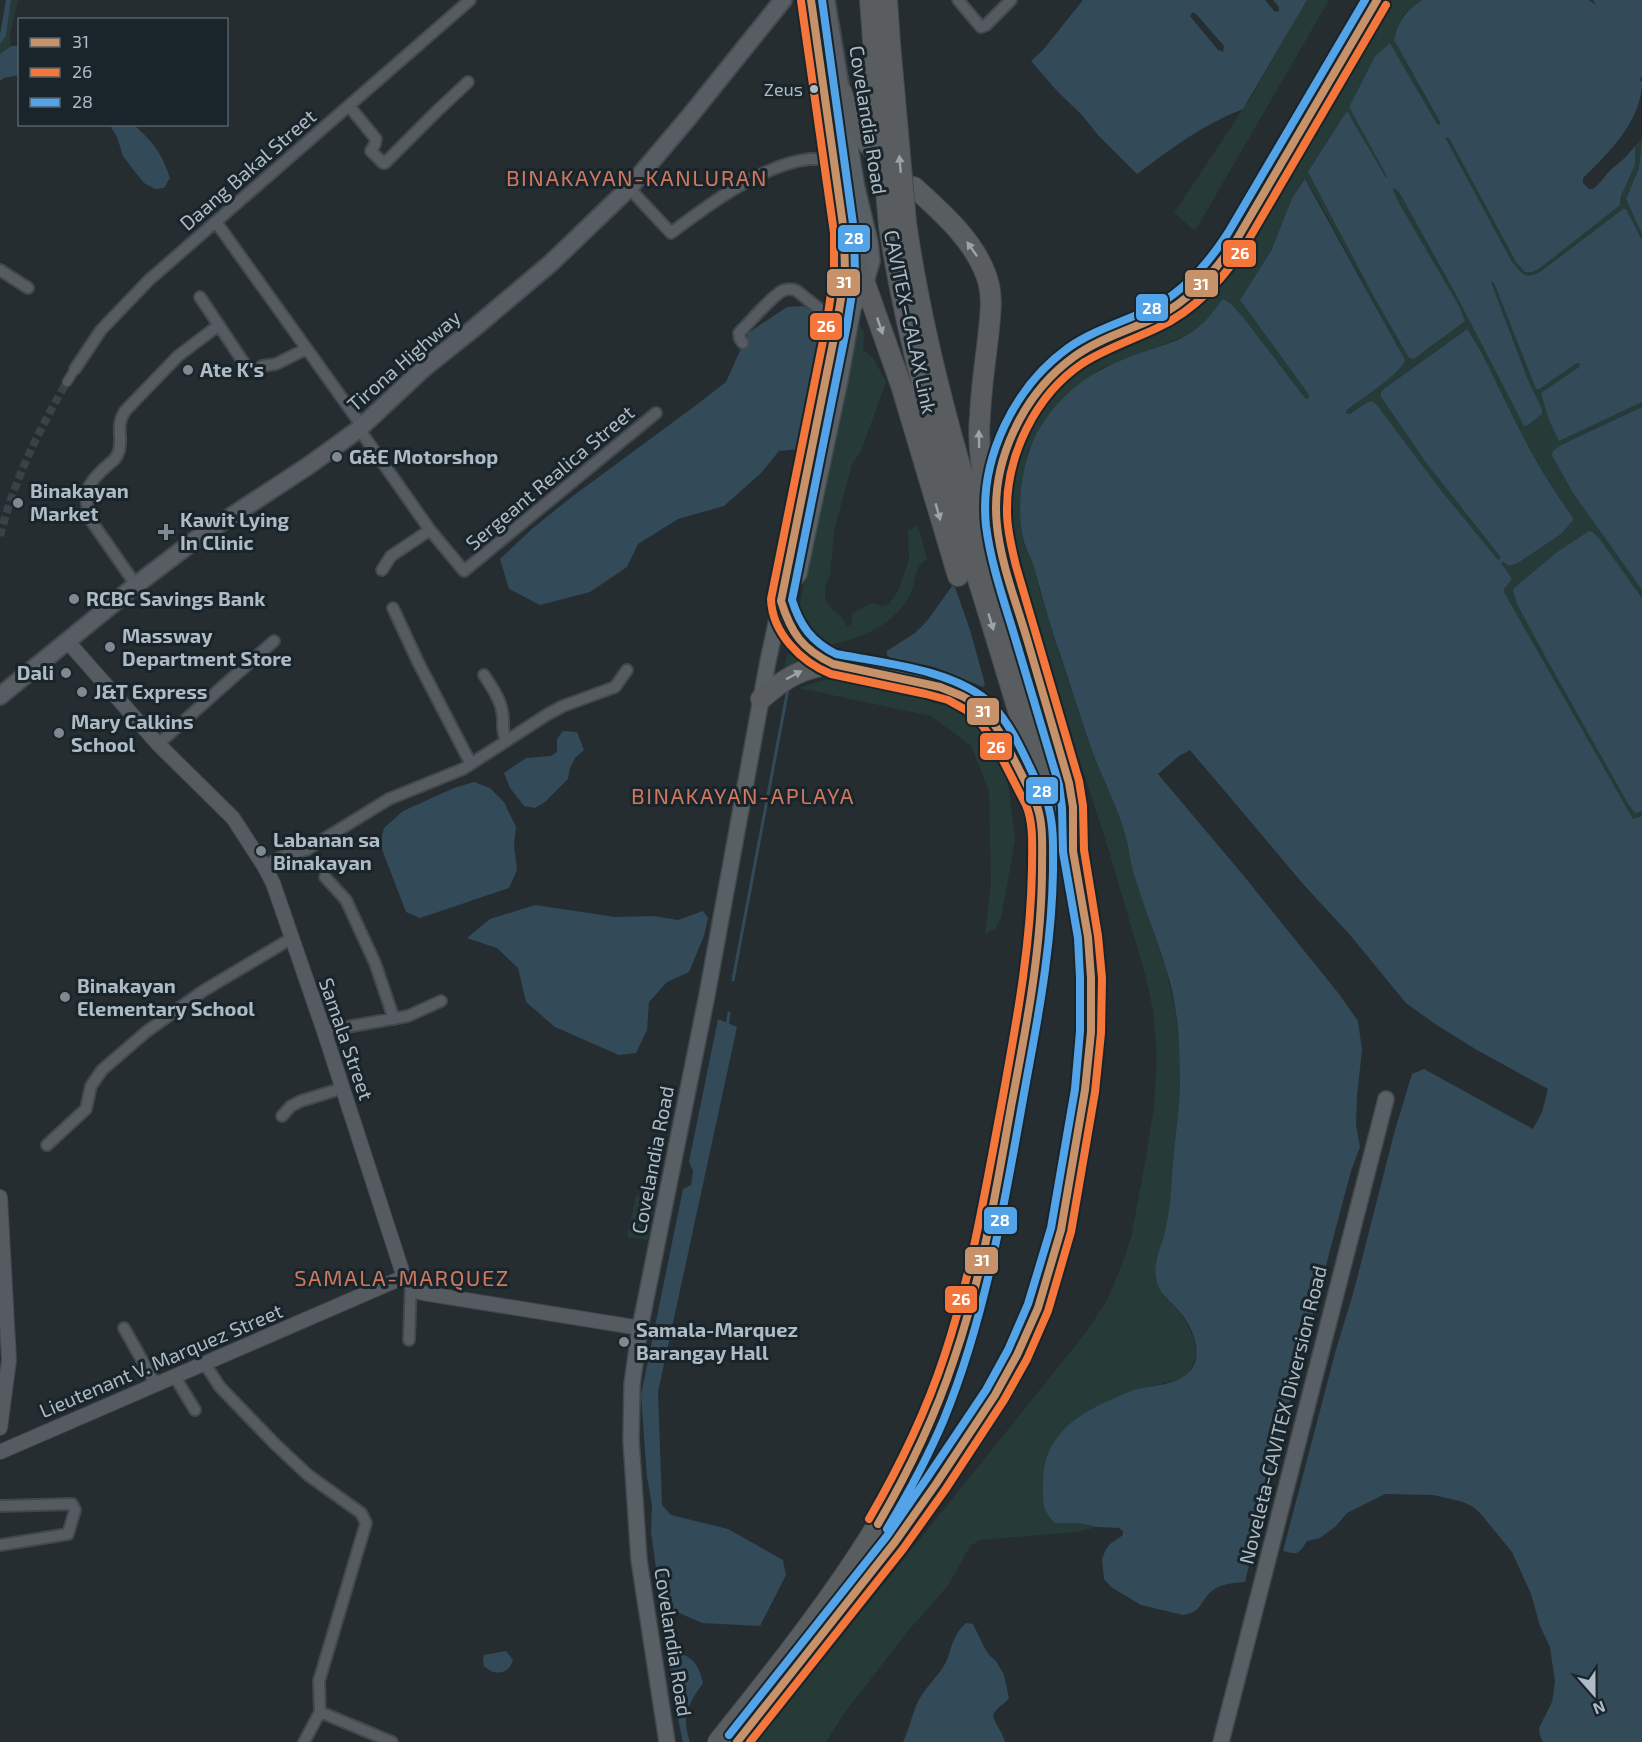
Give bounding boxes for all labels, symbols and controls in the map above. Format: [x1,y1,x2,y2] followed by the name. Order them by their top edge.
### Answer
[18,18,228,126] legend
[72,30,89,52] text: 31
[845,44,893,196] street label: Covelandia Road
[72,60,92,82] text: 26
[764,78,803,100] place label: Zeus
[808,83,820,95] marker: Zeus
[72,90,93,112] text: 28
[174,103,321,235] street label: Daang Bakal Street
[895,154,905,173] one-way arrow
[506,164,768,190] district label: BINAKAYAN-KANLURAN
[837,224,871,253] line badge: 28
[844,228,864,247] text: 28
[880,228,942,416] street label: CAVITEX–CALAX Link
[1222,239,1257,268] line badge: 26
[966,242,978,258] one-way arrow
[1231,243,1249,262] text: 26
[826,268,861,297] line badge: 31
[1184,269,1219,298] line badge: 31
[836,272,852,291] text: 31
[1193,274,1209,293] text: 31
[1135,293,1169,322] line badge: 28
[1142,298,1162,317] text: 28
[342,304,465,416] street label: Tirona Highway
[809,312,843,341] line badge: 26
[817,316,835,335] text: 26
[875,317,885,335] one-way arrow
[200,357,264,381] place label: Ate K's
[181,363,195,377] marker: Ate K's
[460,400,639,555] street label: Sergeant Realica Street
[974,430,984,449] one-way arrow
[349,444,498,468] place label: G&E Motorshop
[330,450,344,464] marker: G&E Motorshop
[30,478,129,525] place label: Binakayan Market
[11,496,25,510] marker: Binakayan Market
[934,503,943,521] one-way arrow
[180,507,290,554] place label: Kawit Lying In Clinic
[157,523,175,541] marker: Kawit Lying In Clinic
[86,586,266,610] place label: RCBC Savings Bank
[67,592,81,606] marker: RCBC Savings Bank
[987,613,996,631] one-way arrow
[122,623,292,670] place label: Massway Department Store
[103,640,117,654] marker: Massway Department Store
[17,660,54,684] place label: Dali
[59,666,73,680] marker: Dali
[786,670,803,680] one-way arrow
[94,679,207,703] place label: J&T Express
[75,685,89,699] marker: J&T Express
[966,697,1000,726] line badge: 31
[975,701,991,720] text: 31
[71,709,194,756] place label: Mary Calkins School
[52,726,66,740] marker: Mary Calkins School
[979,732,1013,761] line badge: 26
[987,737,1005,756] text: 26
[1025,776,1059,805] line badge: 28
[1032,781,1052,800] text: 28
[631,782,855,808] district label: BINAKAYAN-APLAYA
[273,827,380,875] place label: Labanan sa Binakayan
[254,844,268,858] marker: Labanan sa Binakayan
[77,973,255,1021] place label: Binakayan Elementary School
[315,974,379,1103] street label: Samala Street
[58,990,72,1004] marker: Binakayan Elementary School
[626,1084,678,1236] street label: Covelandia Road
[983,1206,1018,1235] line badge: 28
[990,1210,1010,1229] text: 28
[964,1246,999,1275] line badge: 31
[974,1250,990,1269] text: 31
[1233,1263,1331,1567] street label: Noveleta-CAVITEX Diversion Road
[294,1264,510,1291] district label: SAMALA-MARQUEZ
[944,1285,978,1314] line badge: 26
[952,1289,970,1308] text: 26
[35,1298,286,1422] street label: Lieutenant V. Marquez Street
[636,1317,798,1365] place label: Samala-Marquez Barangay Hall
[617,1335,631,1349] marker: Samala-Marquez Barangay Hall
[650,1566,698,1718] street label: Covelandia Road
[1564,1664,1624,1724] north arrow
[1591,1698,1608,1719] text: N

